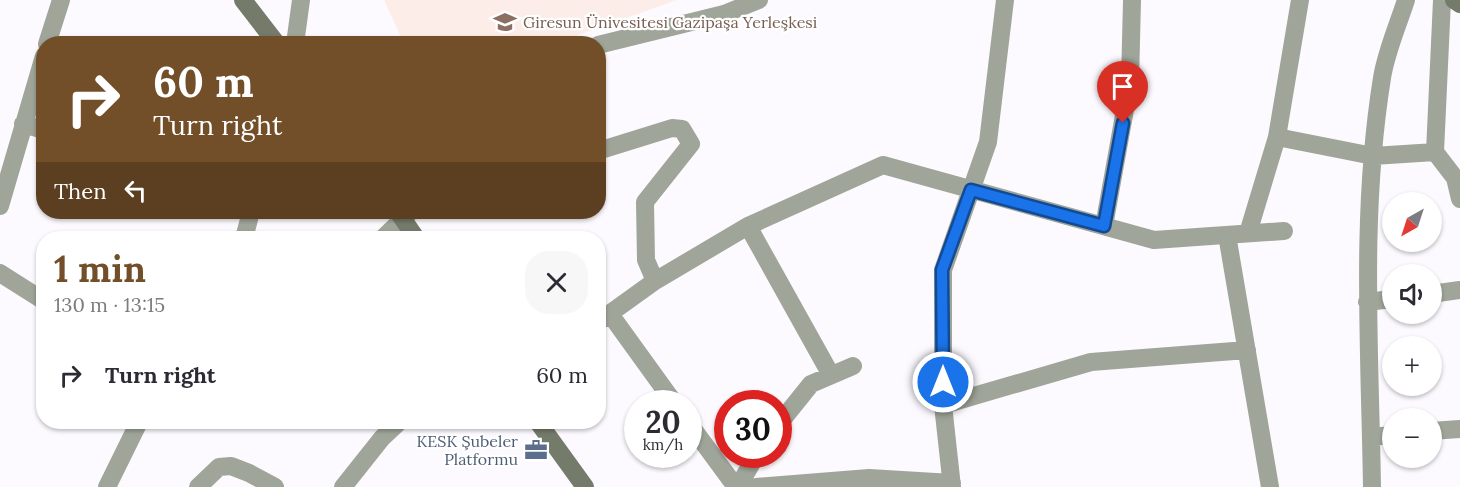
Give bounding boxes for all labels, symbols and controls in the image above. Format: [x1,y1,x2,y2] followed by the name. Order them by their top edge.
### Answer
[492,9,518,35] school or university icon: Giresun Ünivesitesi Gazipaşa Yerleşkesi
[523,12,817,32] place label: Giresun Ünivesitesi Gazipaşa Yerleşkesi
[153,55,254,109] text: 60 m
[54,60,132,138] icon: right
[1097,61,1148,123] pin
[1106,70,1139,103] icon: arrive
[153,108,282,142] text: Turn right
[119,174,152,207] icon: left
[54,177,107,205] text: Then
[1382,192,1442,252] north arrow
[1382,192,1442,468] map controls
[54,246,146,292] text: 1 min
[525,251,588,314] button: close
[1382,264,1442,324] button: sound
[54,292,165,317] text: 130 m · 13:15
[1382,336,1442,396] button: +
[911,350,975,414] position arrow
[54,359,87,392] icon: right
[105,361,216,389] text: Turn right
[536,361,588,389] text: 60 m
[714,390,792,468] speed limit sign: 30
[645,403,681,441] text: 20
[1382,408,1442,468] button: −
[416,431,518,469] place label: KESK Şubeler Platformu
[643,435,683,454] text: km/h
[523,437,549,463] office icon: KESK Şubeler Platformu

